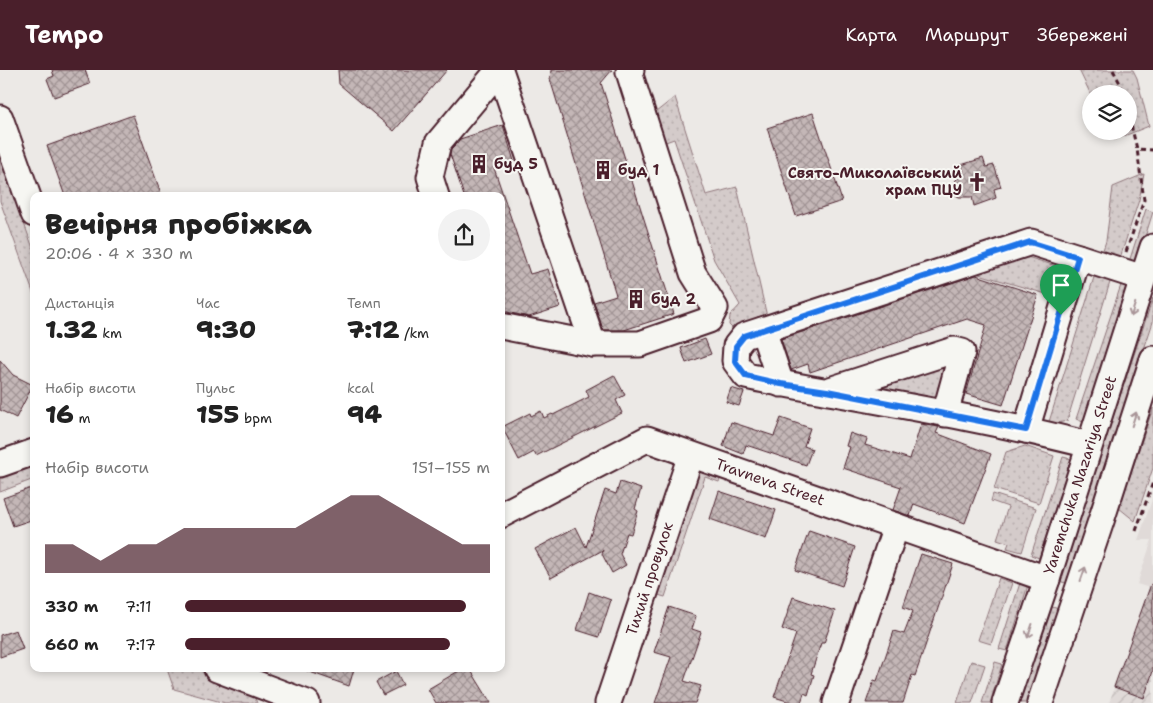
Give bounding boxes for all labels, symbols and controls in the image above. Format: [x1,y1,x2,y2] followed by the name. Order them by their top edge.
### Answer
[25,19,104,51] text: Tempo
[845,23,897,47] text: Карта
[925,23,1009,47] text: Маршрут
[1037,23,1128,47] text: Збережені
[1082,85,1137,140] map controls
[1082,85,1137,140] button: layers
[468,153,490,175] building icon: буд 5
[494,154,538,174] place label: буд 5
[592,159,614,181] building icon: буд 1
[618,160,659,180] place label: буд 1
[788,163,963,200] place label: Свято-Миколаївський храм ПЦУ
[966,171,988,193] church icon: Свято-Миколаївський храм ПЦУ
[45,205,312,243] text: Вечірня пробіжка
[438,209,490,261] button: share
[45,243,193,264] text: 20:06 · 4 × 330 m
[1040,264,1082,315] pin
[1047,271,1075,299] icon: arrive
[625,288,647,310] building icon: буд 2
[651,289,696,309] place label: буд 2
[45,294,115,312] text: Дистанція
[196,294,220,312] text: Час
[347,294,381,312] text: Темп
[1128,301,1137,317] one-way arrow
[45,312,97,346] text: 1.32
[196,312,256,346] text: 9:30
[347,312,399,346] text: 7:12
[97,324,122,342] text: km
[399,324,429,342] text: /km
[1039,373,1121,577] street label: Yaremchuka Nazariya Street
[45,379,136,397] text: Набір висоти
[196,379,235,397] text: Пульс
[347,379,374,397] text: kcal
[45,397,74,431] text: 16
[196,397,239,431] text: 155
[347,397,382,431] text: 94
[74,409,91,427] text: m
[239,409,272,427] text: bpm
[1129,412,1139,428] one-way arrow
[713,454,827,510] street label: Travneva Street
[45,457,149,478] text: Набір висоти
[412,457,490,478] text: 151–155 m
[621,520,678,638] street label: Тихий провулок
[1079,566,1089,582] one-way arrow
[45,596,98,617] text: 330 m
[125,596,152,617] text: 7:11
[1025,623,1034,638] one-way arrow
[45,634,99,655] text: 660 m
[125,634,156,655] text: 7:17

